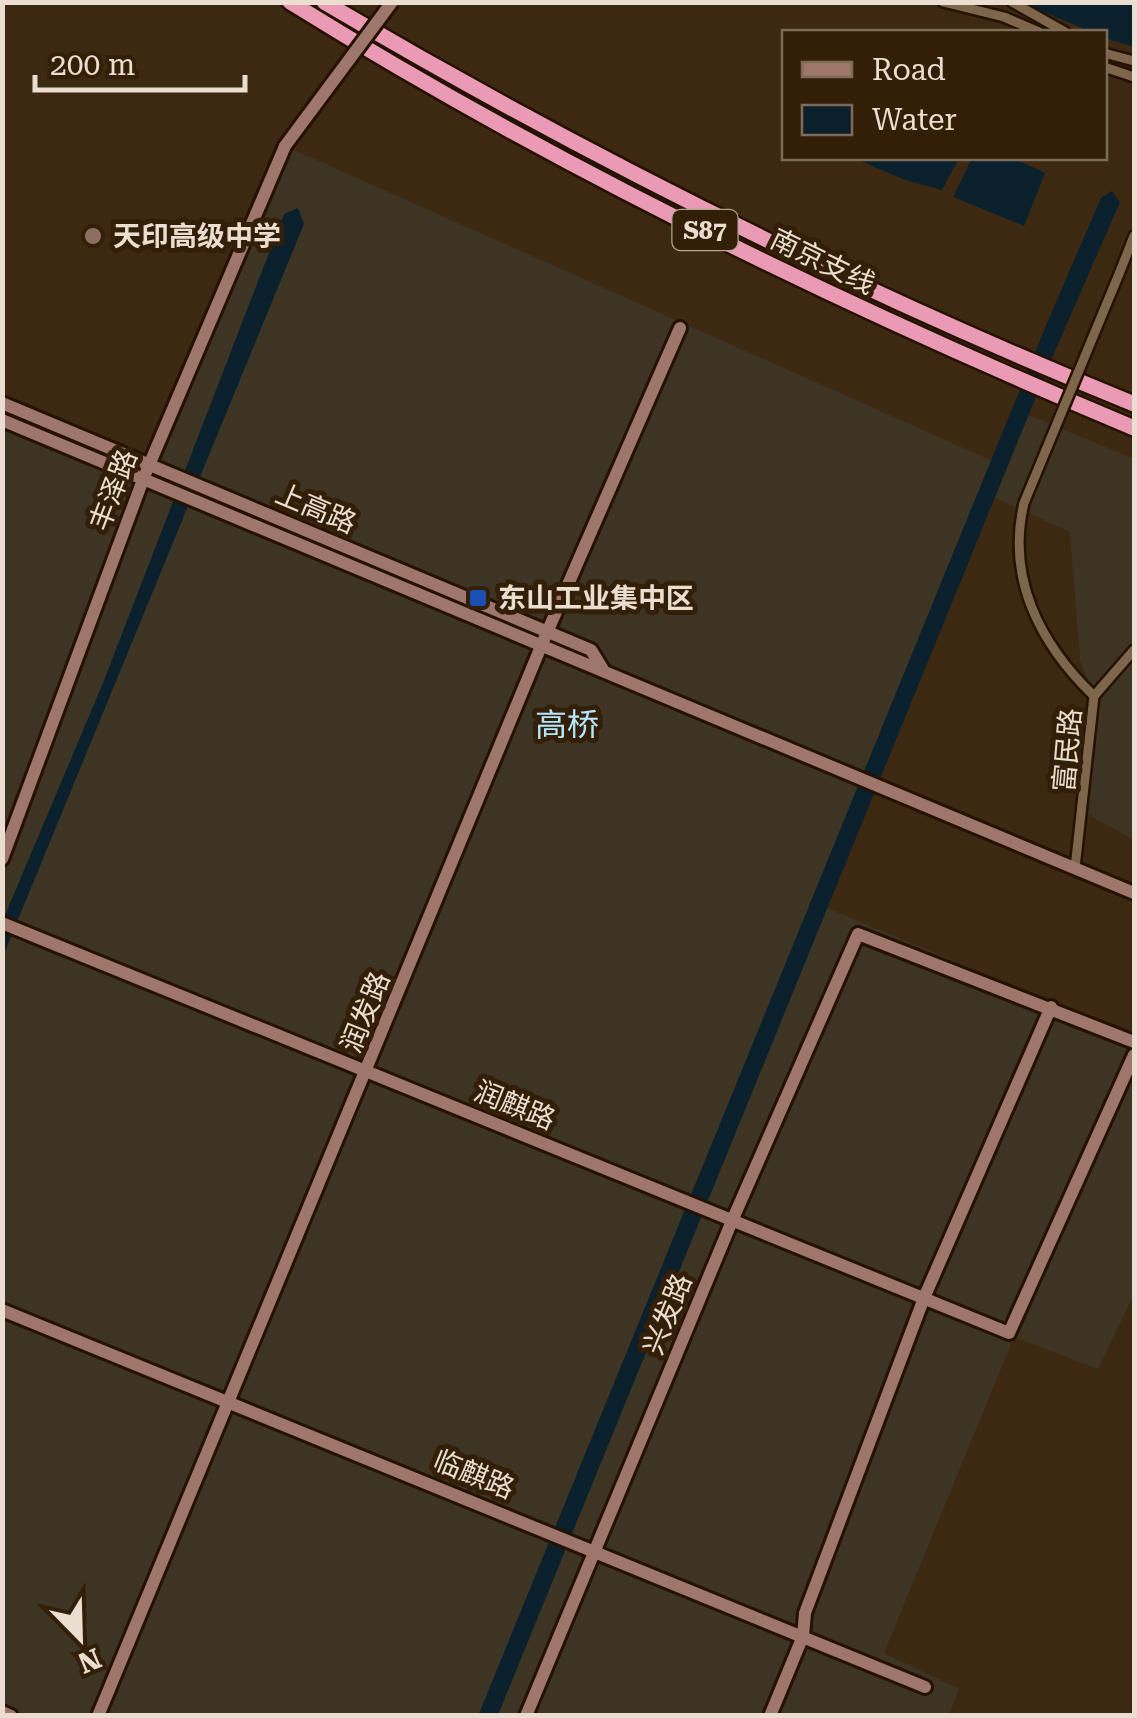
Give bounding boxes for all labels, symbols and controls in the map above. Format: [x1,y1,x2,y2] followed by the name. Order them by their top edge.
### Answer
[35,30,245,92] scale bar
[782,30,1107,160] legend
[50,47,135,82] text: 200 m
[872,52,946,87] text: Road
[872,102,957,137] text: Water
[672,210,738,250] road number: S87
[113,220,281,253] place label: 天印高级中学
[765,222,880,301] street label: 南京支线
[82,225,104,247] marker: 天印高级中学
[83,445,144,535] street label: 丰泽路
[271,477,361,540] street label: 上高路
[498,582,694,615] place label: 东山工业集中区
[467,587,489,609] marker: 东山工业集中区
[535,706,599,744] district label: 高桥
[1047,707,1088,793] street label: 富民路
[334,967,396,1057] street label: 润发路
[470,1074,560,1136] street label: 润麒路
[636,1269,698,1359] street label: 兴发路
[429,1443,519,1505] street label: 临麒路
[30,1588,130,1688] north arrow
[73,1641,106,1680] text: N

